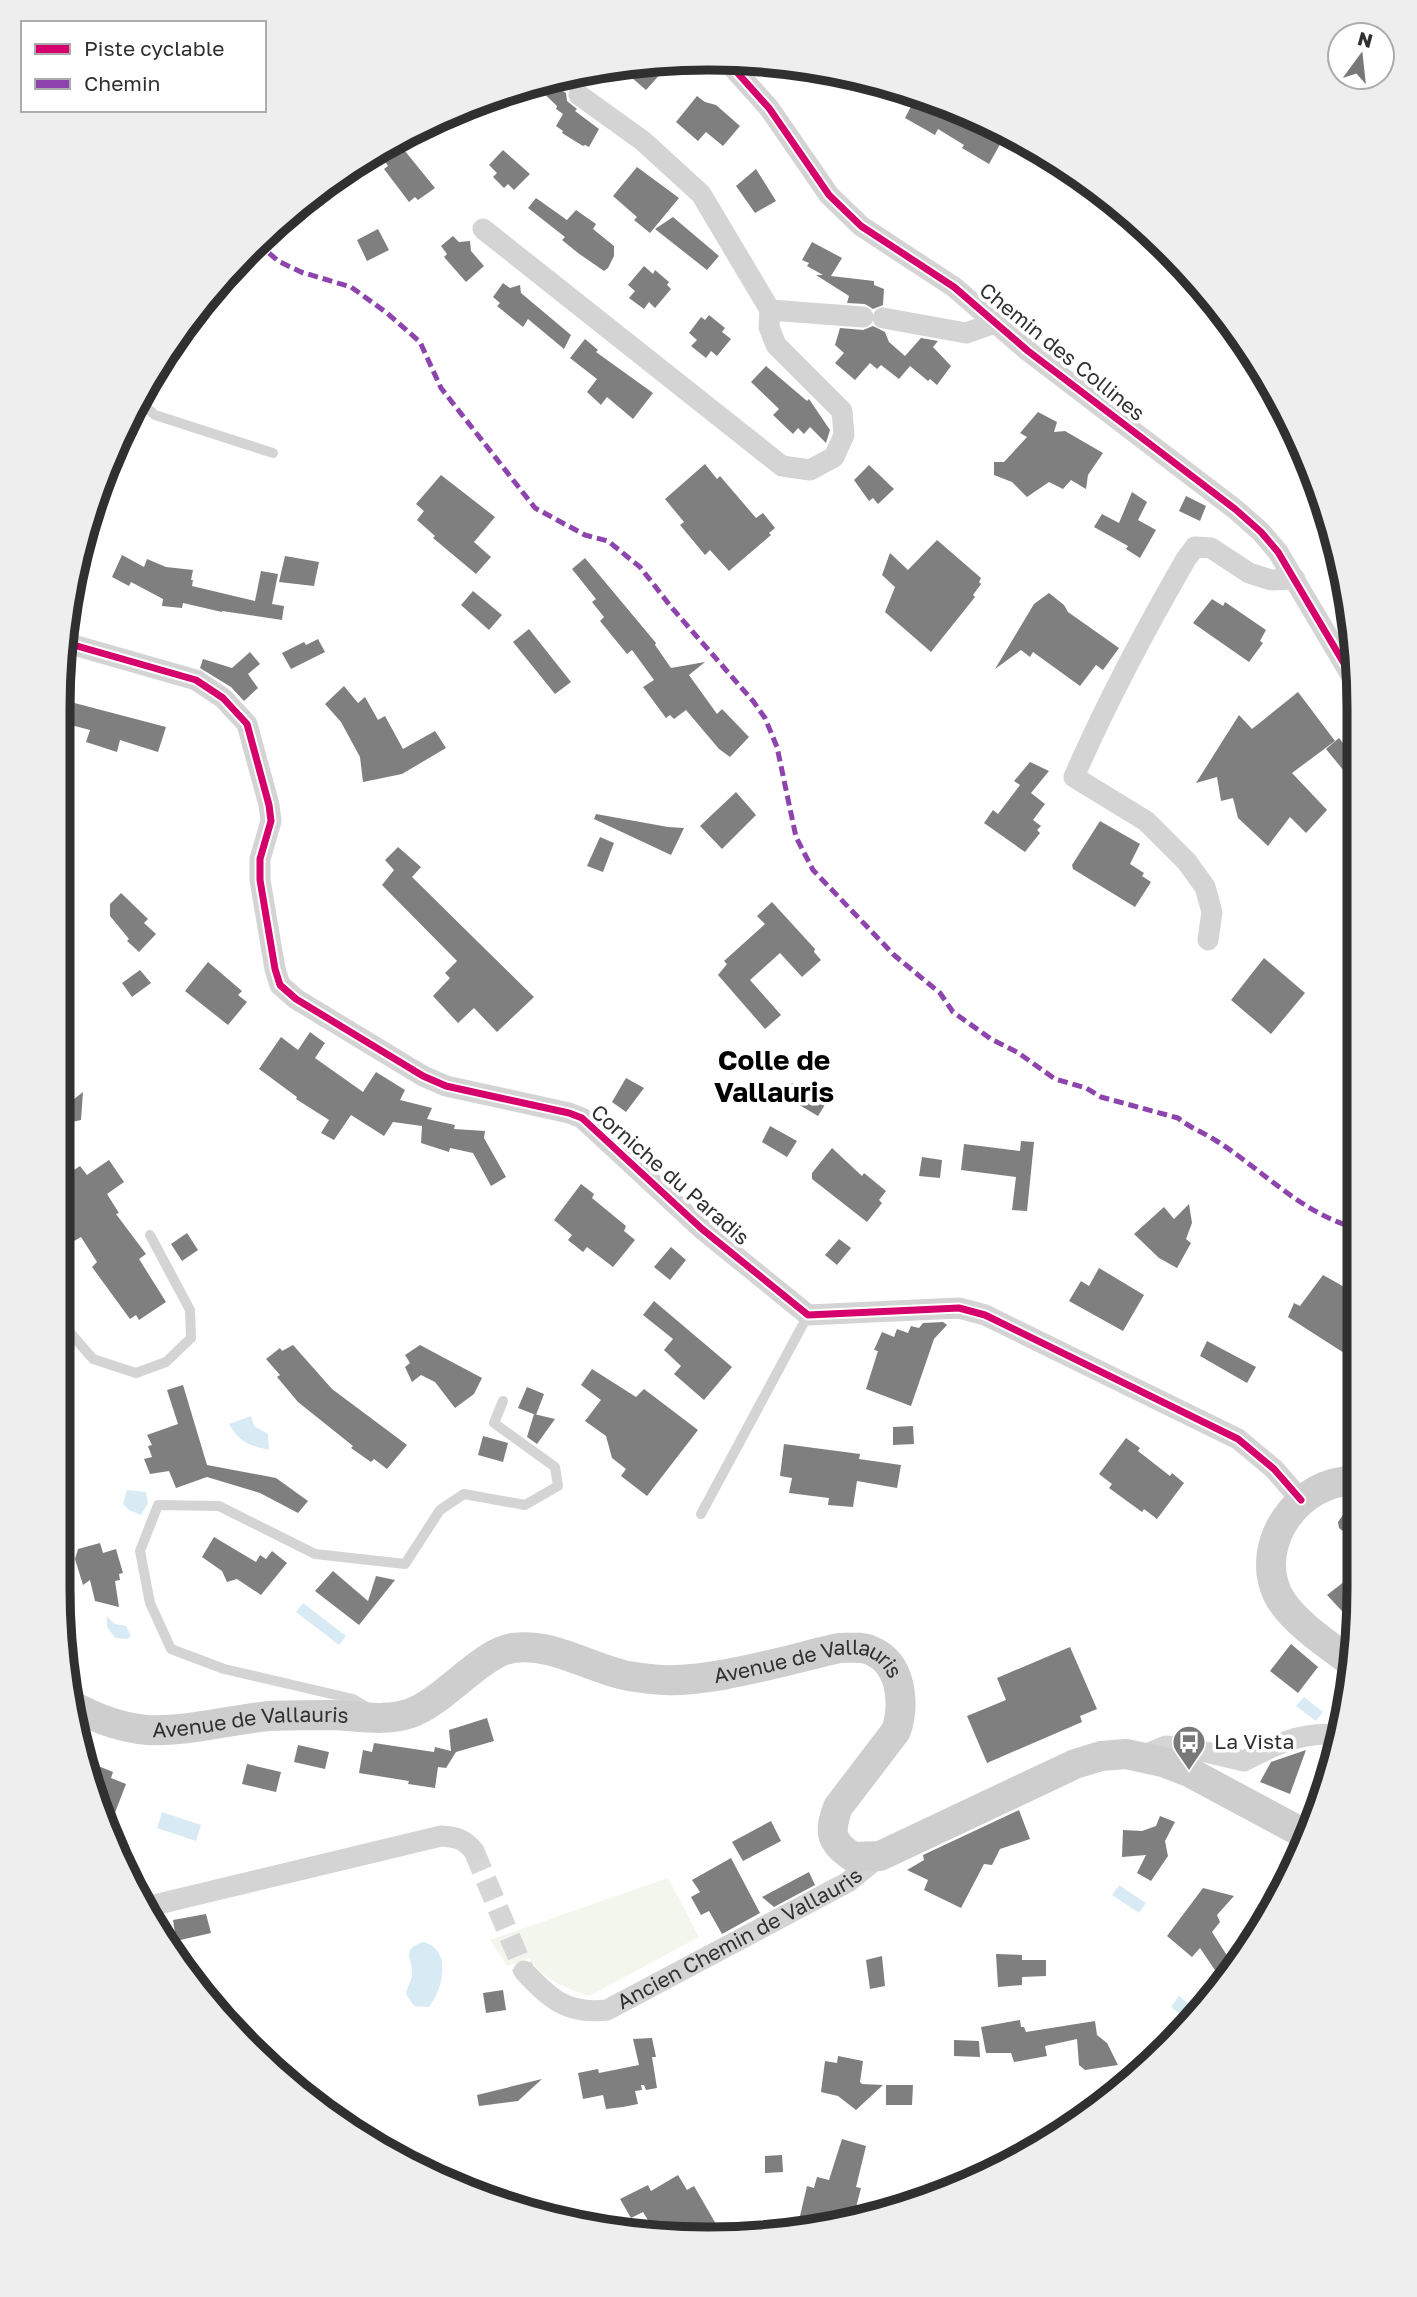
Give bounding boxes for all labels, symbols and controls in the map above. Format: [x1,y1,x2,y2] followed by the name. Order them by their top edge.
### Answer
[21,21,266,112] legend
[1326,21,1396,91] north arrow
[1356,26,1375,52] text: N
[84,35,224,61] text: Piste cyclable
[84,70,161,96] text: Chemin
[975,276,1151,426] street label: Chemin des Collines
[714,1043,834,1108] district label: Colle de Vallauris
[586,1098,755,1250] street label: Corniche du Paradis
[712,1634,909,1688] text: Avenue de Vallauris
[703,1663,901,1699] street label: Avenue de Vallauris
[152,1701,350,1742] street label: Avenue de Vallauris
[1170,1723,1208,1772] bus stop icon: La Vista
[1214,1728,1294,1754] place label: La Vista
[612,1862,867,2014] street label: Ancien Chemin de Vallauris

